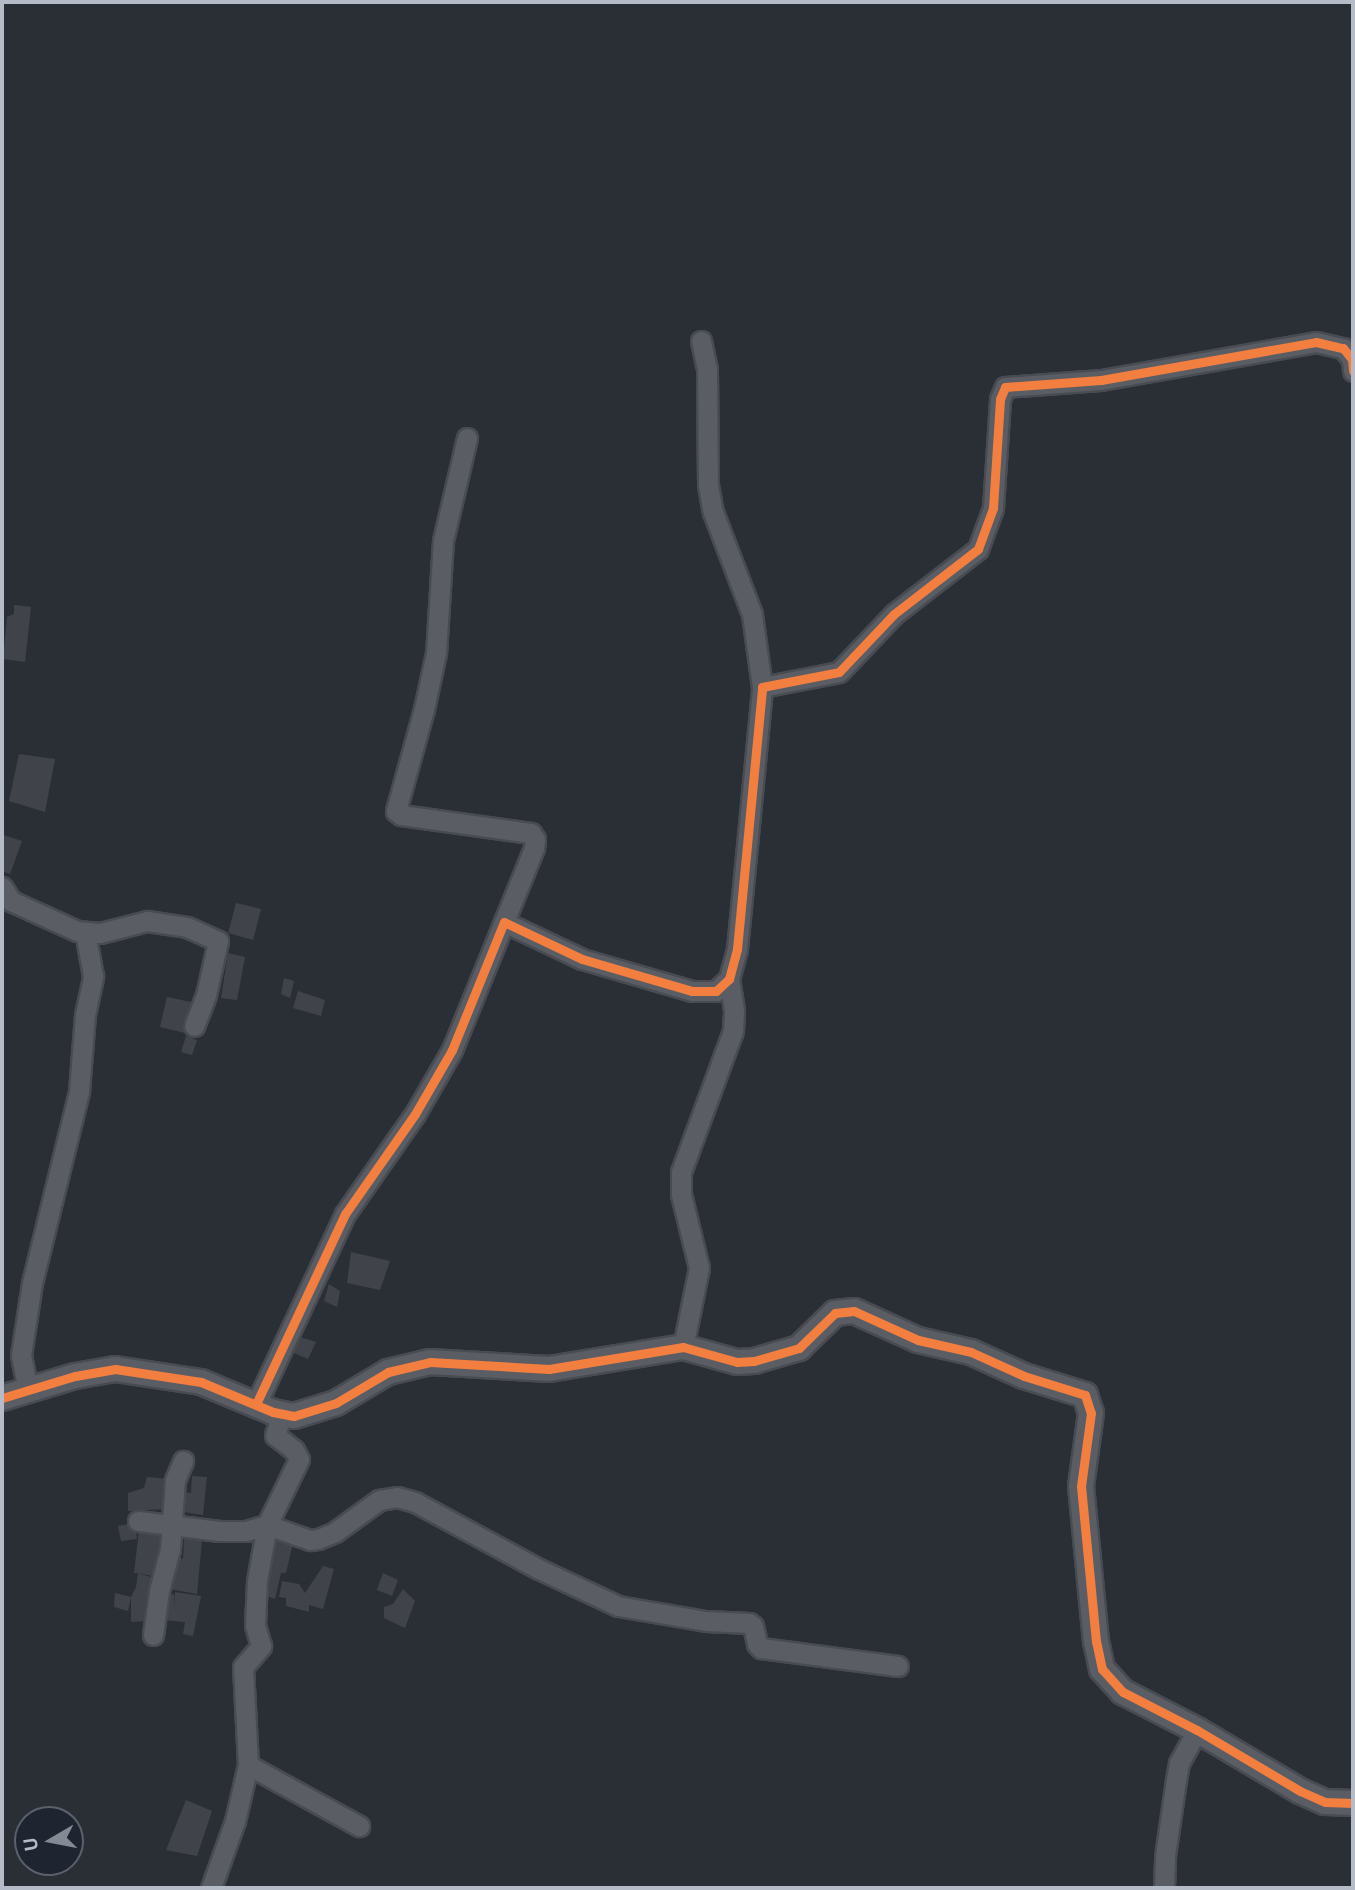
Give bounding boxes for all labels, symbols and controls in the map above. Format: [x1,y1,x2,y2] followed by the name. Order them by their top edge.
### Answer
[14,1806,84,1876] north arrow
[18,1836,42,1853] text: U

